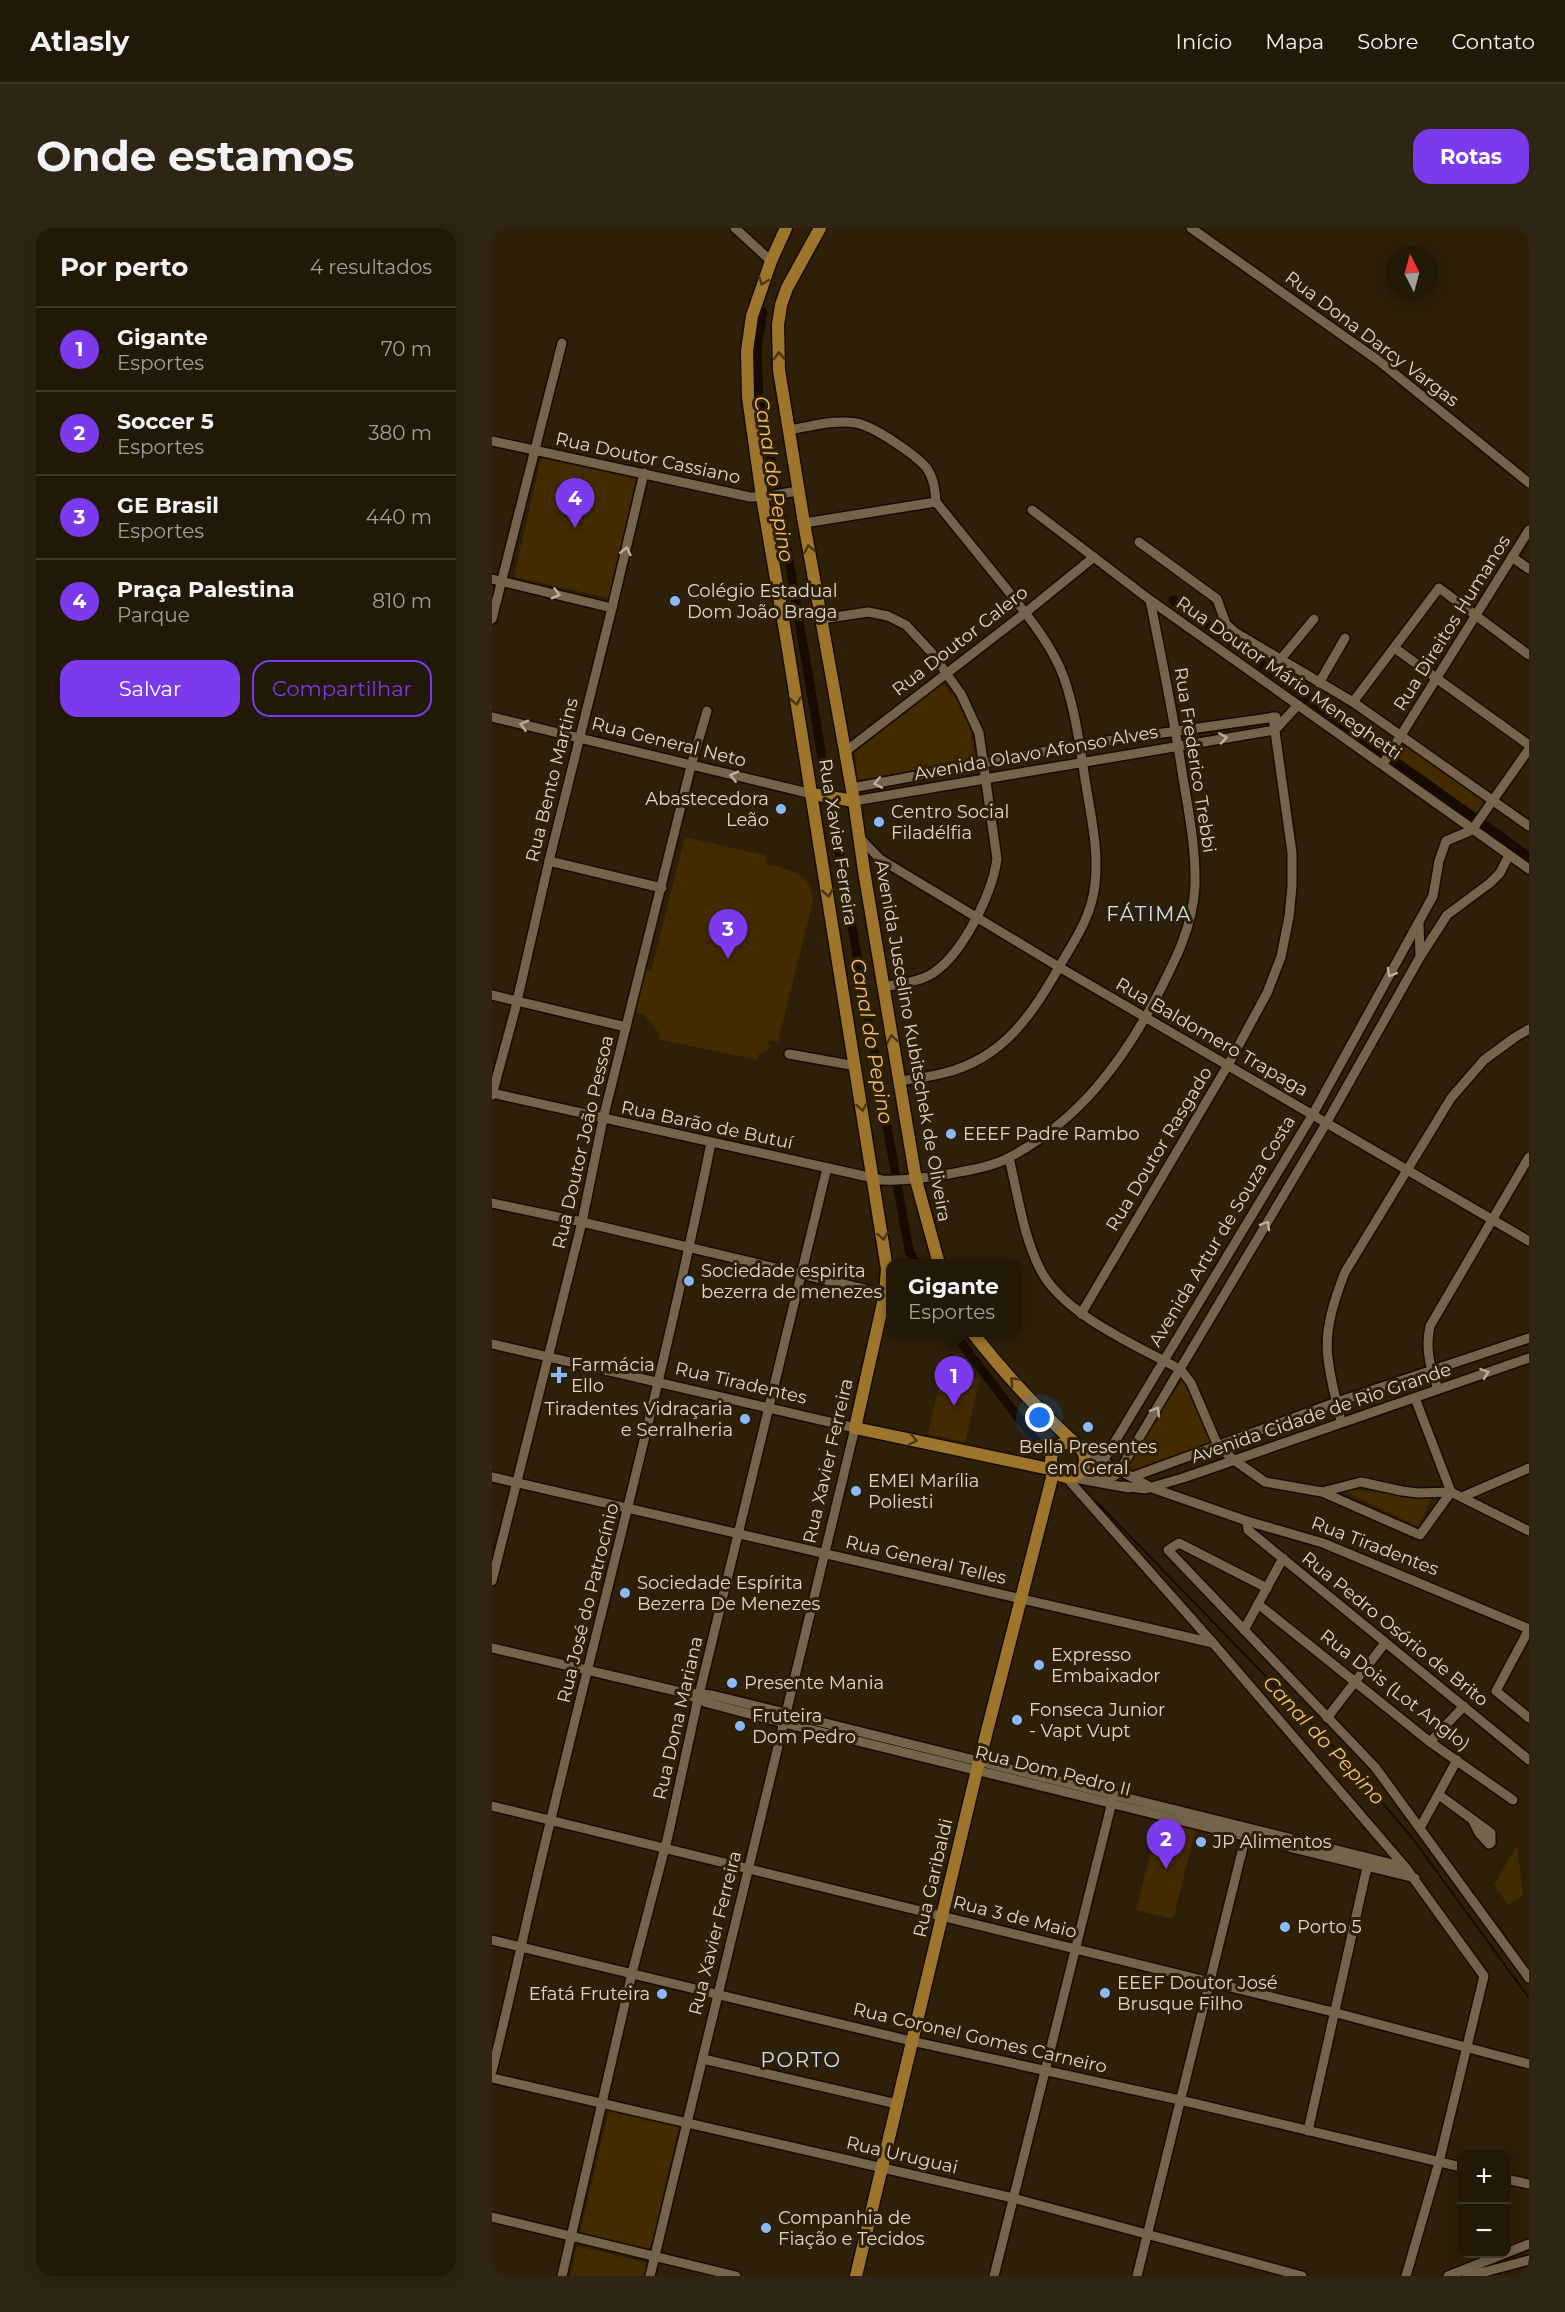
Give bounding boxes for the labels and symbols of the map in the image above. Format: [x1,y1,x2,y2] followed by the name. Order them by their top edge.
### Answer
[1385,246,1439,300] north arrow
[1281,266,1463,412] street label: Rua Dona Darcy Vargas
[758,275,770,286] one-way arrow
[772,352,785,361] one-way arrow
[749,394,799,564] water label: Canal do Pepino
[553,428,743,488] street label: Rua Doutor Cassiano
[556,478,595,528] pin: 4
[1389,531,1515,715] street label: Rua Direitos Humanos
[803,544,816,554] one-way arrow
[618,546,631,556] one-way arrow
[687,580,838,623] place label: Colégio Estadual Dom João Braga
[888,581,1032,701] street label: Rua Doutor Calero
[551,587,561,600] one-way arrow
[1172,591,1406,765] street label: Rua Doutor Mário Meneghetti
[668,594,682,608] marker: Colégio Estadual Dom João Braga
[1169,666,1221,854] street label: Rua Frederico Trebbi
[521,695,583,864] street label: Rua Bento Martins
[790,696,802,706] one-way arrow
[589,712,749,772] street label: Rua General Neto
[519,720,529,733] one-way arrow
[912,721,1160,785] street label: Avenida Olavo Afonso Alves
[1218,732,1227,744] one-way arrow
[814,757,862,927] street label: Rua Xavier Ferreira
[729,771,739,784] one-way arrow
[873,776,883,789] one-way arrow
[645,788,769,831] place label: Abastecedora Leão
[891,801,1009,844] place label: Centro Social Filadélfia
[774,802,788,816] marker: Abastecedora Leão
[872,815,886,829] marker: Centro Social Filadélfia
[870,858,956,1224] street label: Avenida Juscelino Kubitschek de Oliveira
[821,889,833,898] one-way arrow
[1106,902,1192,926] district label: FÁTIMA
[708,910,748,959] pin: 3
[846,956,898,1126] water label: Canal do Pepino
[1387,966,1398,977] one-way arrow
[1112,973,1312,1101] street label: Rua Baldomero Trapaga
[548,1033,618,1251] street label: Rua Doutor João Pessoa
[886,1035,899,1045] one-way arrow
[1101,1063,1217,1235] street label: Rua Doutor Rasgado
[619,1096,796,1154] street label: Rua Barão de Butuí
[856,1102,868,1111] one-way arrow
[1144,1111,1300,1351] street label: Avenida Artur de Souza Costa
[963,1123,1139,1145] place label: EEEF Padre Rambo
[944,1127,958,1141] marker: EEEF Padre Rambo
[1259,1221,1271,1231] one-way arrow
[876,1231,888,1241] one-way arrow
[701,1260,882,1303] place label: Sociedade espirita bezerra de menezes
[682,1274,696,1288] marker: Sociedade espirita bezerra de menezes
[571,1354,655,1397] place label: Farmácia Ello
[934,1356,974,1406] pin: 1
[673,1357,809,1409] street label: Rua Tiradentes
[1188,1358,1454,1468] street label: Avenida Cidade de Rio Grande
[552,1368,566,1382] marker: Farmácia Ello
[1479,1368,1490,1381] one-way arrow
[798,1376,858,1546] street label: Rua Xavier Ferreira
[1010,1378,1021,1389] one-way arrow
[544,1398,733,1441] place label: Tiradentes Vidraçaria e Serralheria
[1025,1403,1054,1432] your location
[1149,1407,1161,1417] one-way arrow
[738,1412,752,1426] marker: Tiradentes Vidraçaria e Serralheria
[1081,1420,1095,1434] marker: Bella Presentes em Geral
[907,1433,917,1446] one-way arrow
[1019,1436,1157,1479] place label: Bella Presentes em Geral
[868,1470,979,1513] place label: EMEI Marília Poliesti
[849,1484,863,1498] marker: EMEI Marília Poliesti
[552,1501,624,1705] street label: Rua José do Patrocínio
[1308,1512,1442,1580] street label: Rua Tiradentes
[843,1531,1009,1589] street label: Rua General Telles
[1297,1547,1493,1711] street label: Rua Pedro Osório de Brito
[637,1572,821,1615] place label: Sociedade Espírita Bezerra De Menezes
[618,1586,632,1600] marker: Sociedade Espírita Bezerra De Menezes
[1316,1625,1474,1755] street label: Rua Dois (Lot Anglo)
[648,1634,708,1802] street label: Rua Dona Mariana
[1051,1644,1161,1687] place label: Expresso Embaixador
[1032,1658,1046,1672] marker: Expresso Embaixador
[1258,1670,1390,1810] water label: Canal do Pepino
[744,1672,884,1694] place label: Presente Mania
[725,1676,739,1690] marker: Presente Mania
[1029,1699,1165,1742] place label: Fonseca Junior - Vapt Vupt
[752,1705,856,1748] place label: Fruteira Dom Pedro
[1010,1713,1024,1727] marker: Fonseca Junior - Vapt Vupt
[733,1719,747,1733] marker: Fruteira Dom Pedro
[973,1741,1133,1801] street label: Rua Dom Pedro II
[909,1816,957,1940] street label: Rua Garibaldi
[1146,1820,1186,1869] pin: 2
[1212,1831,1332,1853] place label: JP Alimentos
[1194,1835,1208,1849] marker: JP Alimentos
[684,1849,746,2017] street label: Rua Xavier Ferreira
[951,1891,1079,1943] street label: Rua 3 de Maio
[1297,1916,1362,1938] place label: Porto 5
[1278,1920,1292,1934] marker: Porto 5
[1117,1972,1278,2015] place label: EEEF Doutor José Brusque Filho
[529,1983,650,2005] place label: Efatá Fruteira
[1098,1986,1112,2000] marker: EEEF Doutor José Brusque Filho
[655,1987,669,2001] marker: Efatá Fruteira
[851,1998,1109,2078] street label: Rua Coronel Gomes Carneiro
[761,2048,841,2072] district label: PORTO
[844,2131,960,2179] street label: Rua Uruguai
[778,2207,925,2250] place label: Companhia de Fiação e Tecidos
[759,2221,773,2235] marker: Companhia de Fiação e Tecidos

